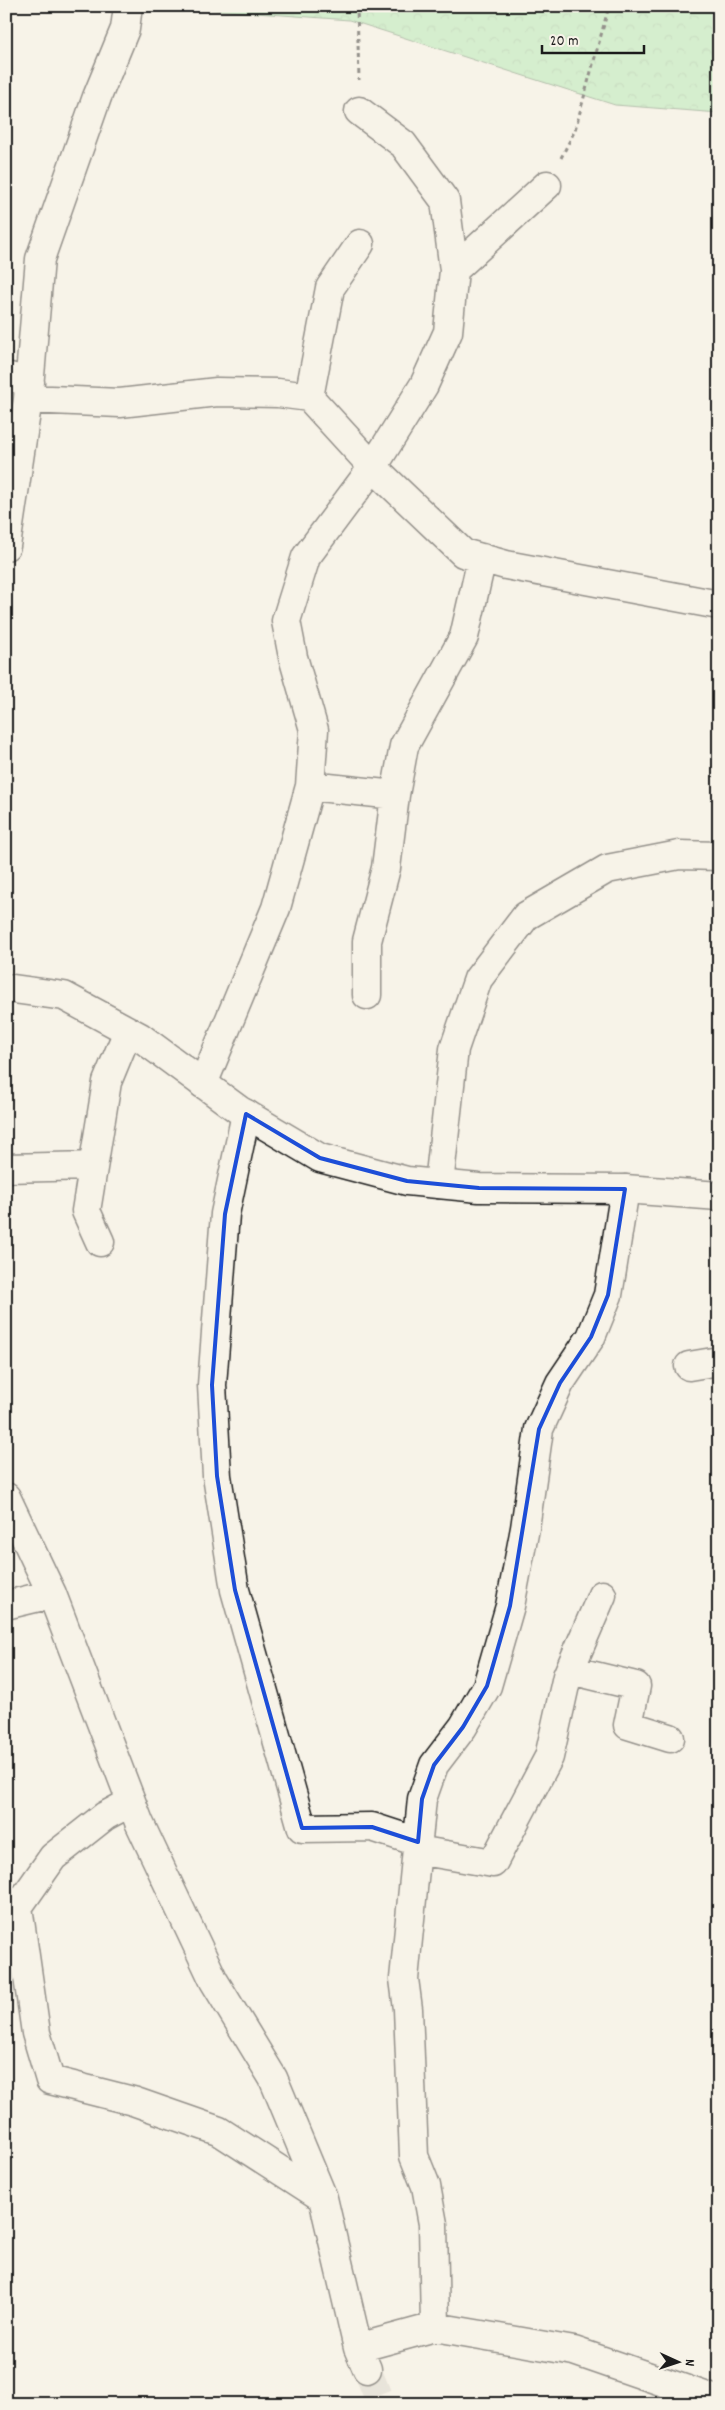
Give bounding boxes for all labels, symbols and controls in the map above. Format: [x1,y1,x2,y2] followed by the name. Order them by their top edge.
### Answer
[542,22,645,54] scale bar
[550,31,578,53] text: 20 m
[652,2338,702,2388] north arrow
[679,2359,699,2367] text: N

